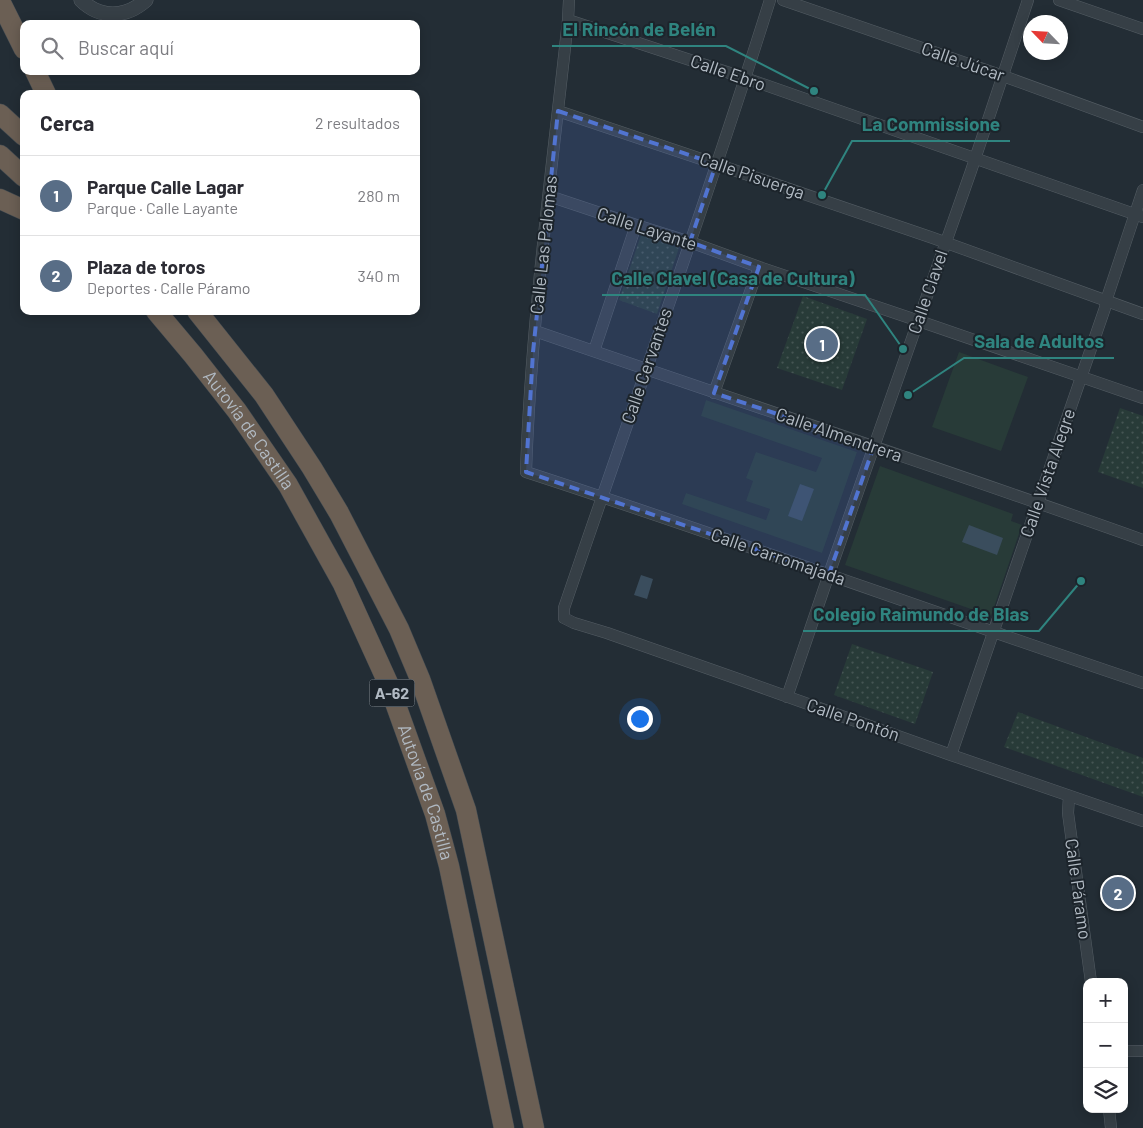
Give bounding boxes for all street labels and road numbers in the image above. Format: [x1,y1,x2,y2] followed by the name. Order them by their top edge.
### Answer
[919,37,1008,86] street label: Calle Júcar
[688,49,769,95] street label: Calle Ebro
[697,147,808,203] street label: Calle Pisuerga
[525,174,561,315] street label: Calle Las Palomas
[595,202,700,255] street label: Calle Layante
[902,247,952,337] street label: Calle Clavel
[616,305,676,426] street label: Calle Cervantes
[199,365,300,493] street label: Autovía de Castilla
[773,402,905,466] street label: Calle Almendrera
[1015,405,1079,540] street label: Calle Vista Alegre
[708,523,849,589] street label: Calle Carromajada
[370,680,414,706] road number: A-62
[804,693,903,745] street label: Calle Pontón
[394,721,459,862] street label: Autovía de Castilla
[1061,837,1097,941] street label: Calle Páramo

